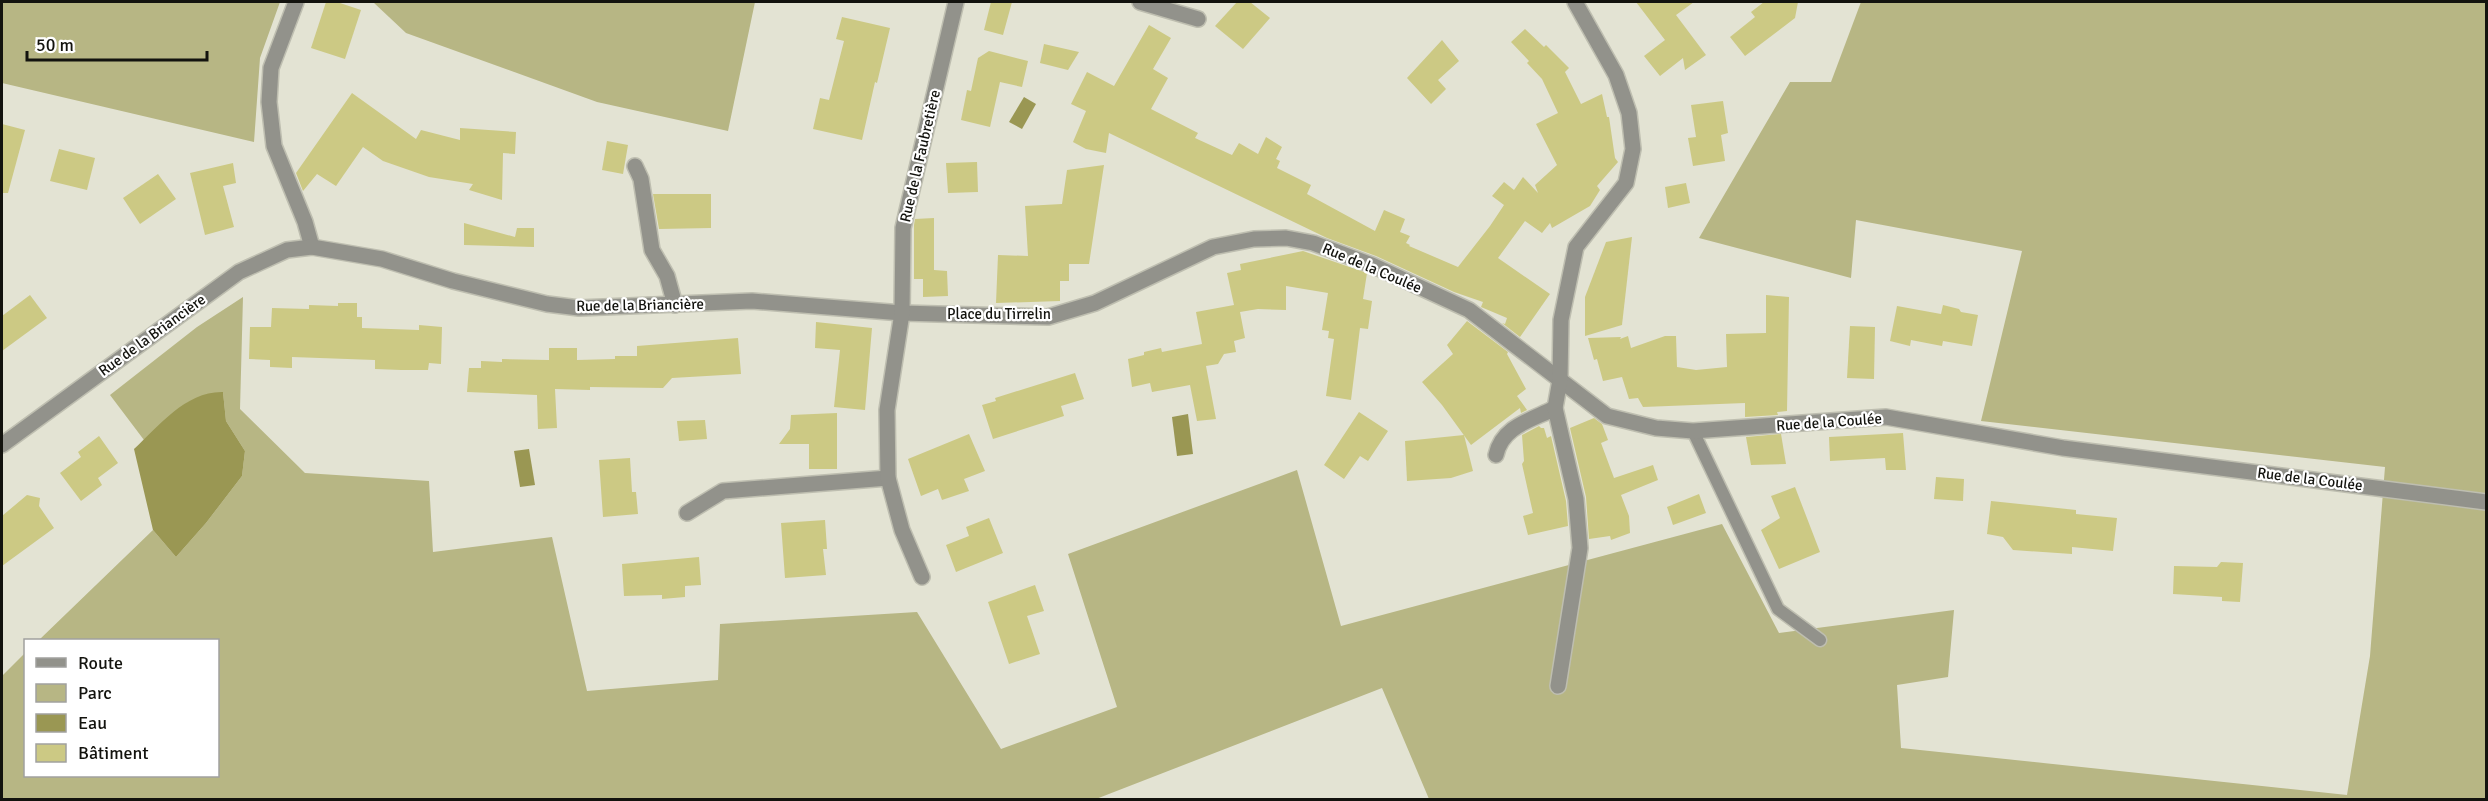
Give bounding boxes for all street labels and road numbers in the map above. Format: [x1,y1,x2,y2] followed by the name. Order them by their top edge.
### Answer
[896,88,944,224] street label: Rue de la Faubretière
[1320,239,1424,297] street label: Rue de la Coulée
[95,290,209,380] street label: Rue de la Briancière
[576,295,704,315] street label: Rue de la Briancière
[947,305,1051,323] street label: Place du Tirrelin
[1776,409,1882,435] street label: Rue de la Coulée
[2256,464,2364,494] street label: Rue de la Coulée

